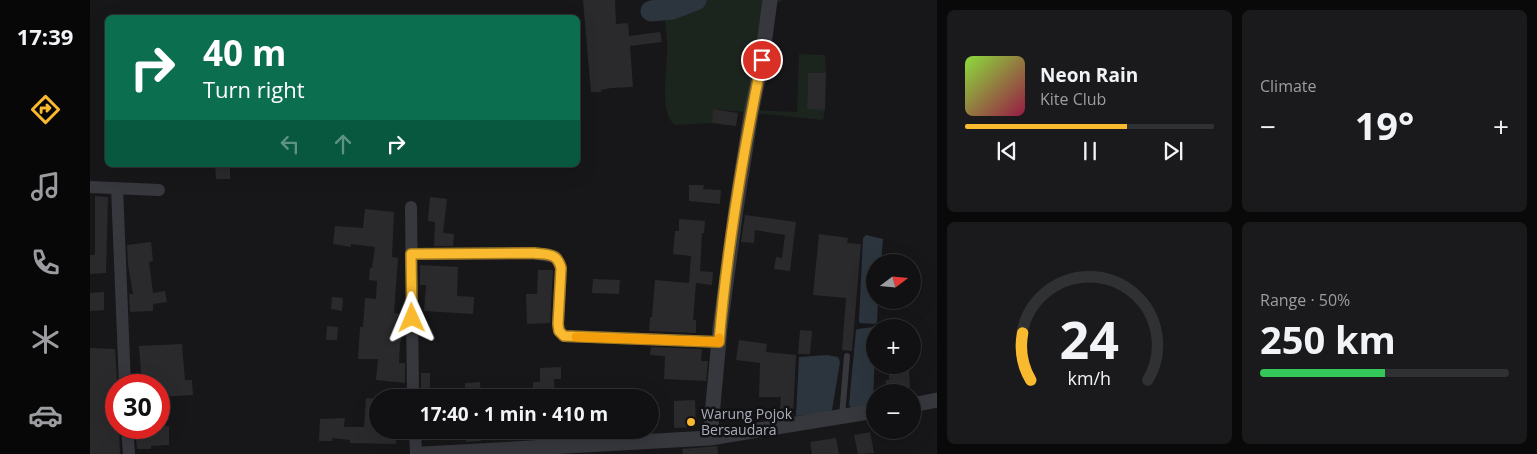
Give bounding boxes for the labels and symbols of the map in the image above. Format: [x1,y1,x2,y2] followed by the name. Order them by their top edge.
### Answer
[741,39,783,81] pin
[866,254,921,309] north arrow
[385,291,437,343] position arrow
[105,374,170,439] speed limit sign: 30
[701,404,793,439] place label: Warung Pojok Bersaudara
[685,416,697,428] marker: Warung Pojok Bersaudara

